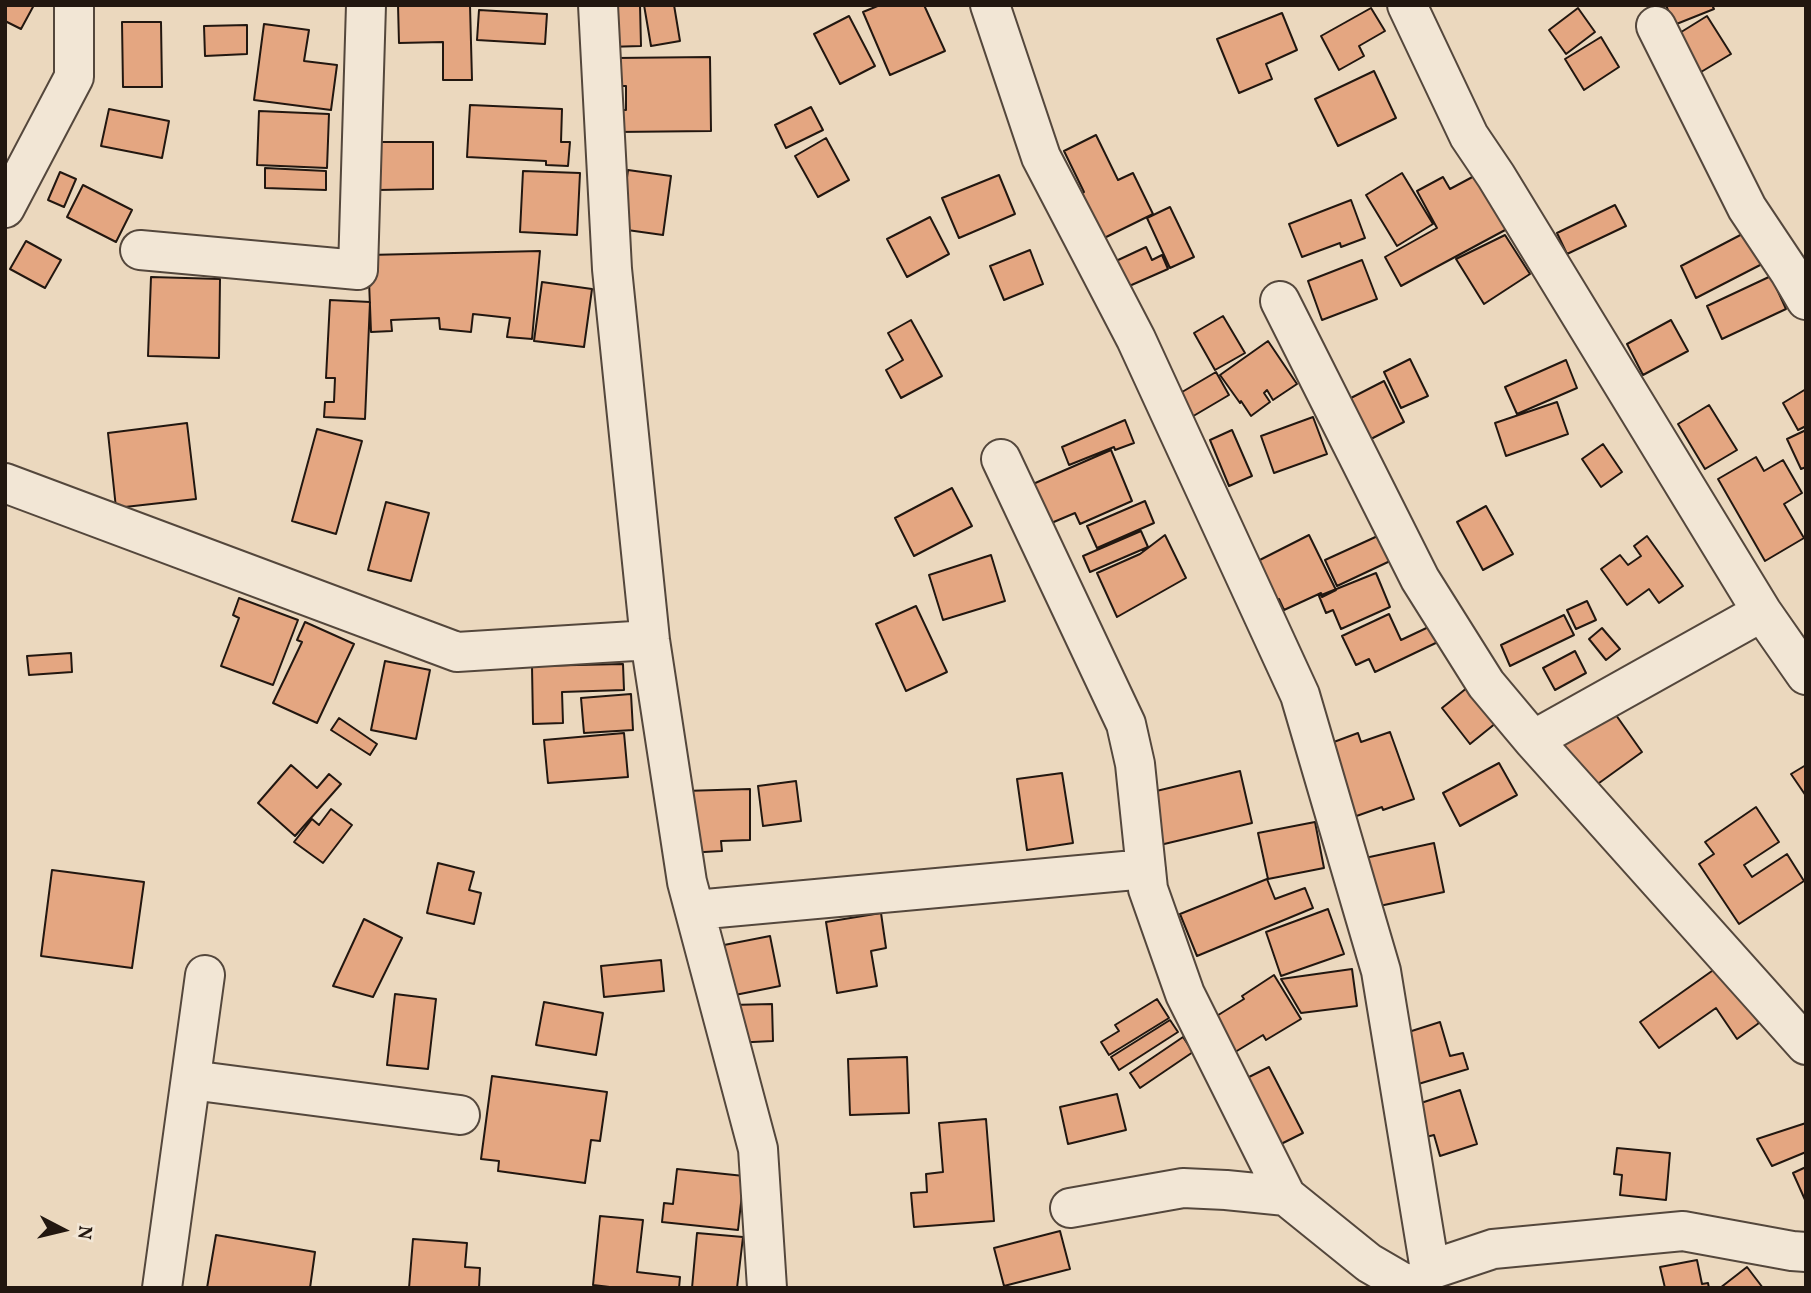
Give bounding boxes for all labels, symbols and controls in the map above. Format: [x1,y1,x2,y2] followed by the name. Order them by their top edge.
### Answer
[28,1195,98,1265] north arrow
[70,1224,98,1241] text: N

